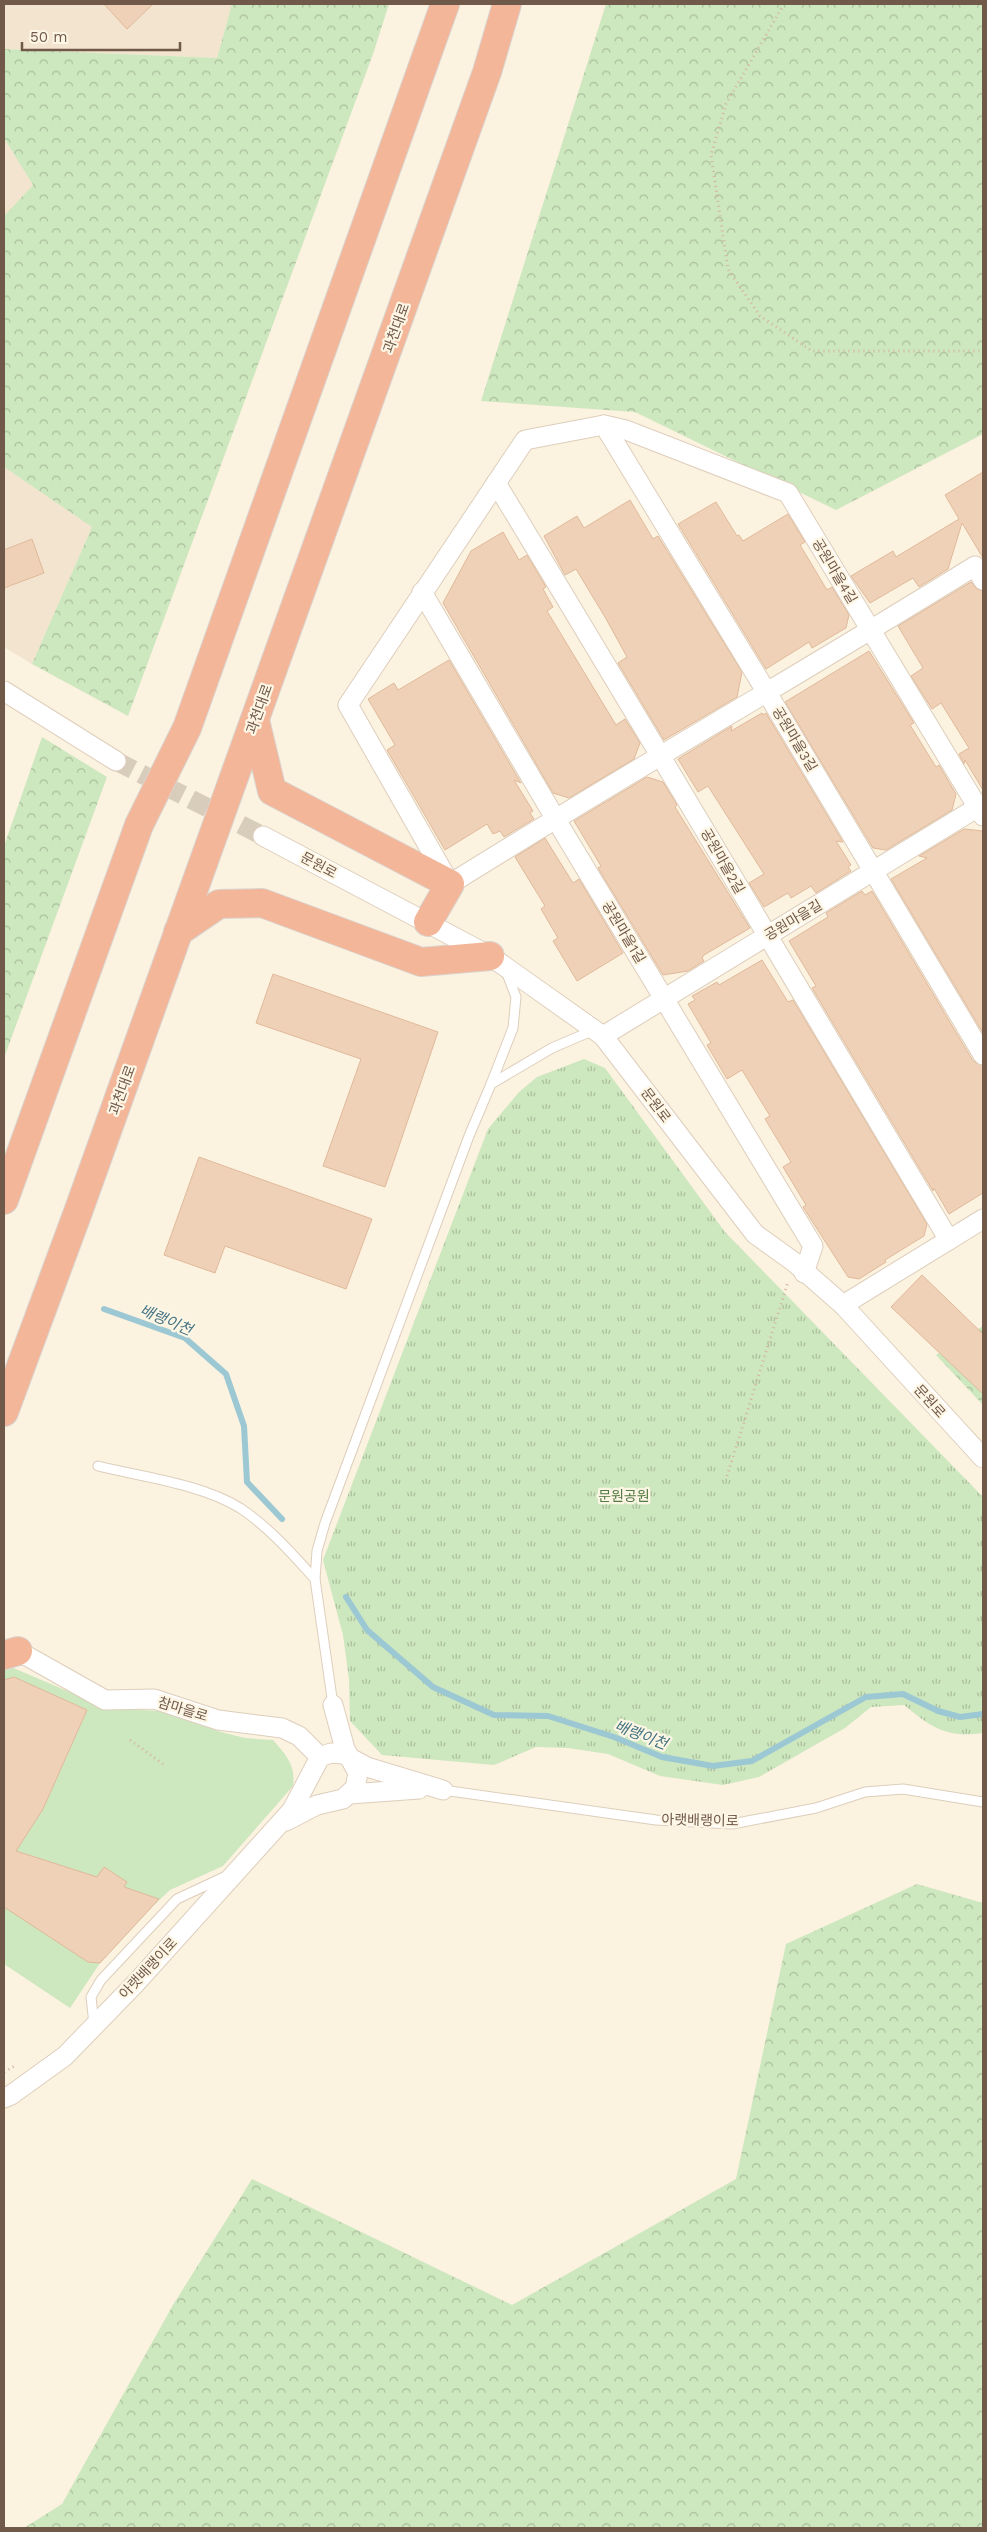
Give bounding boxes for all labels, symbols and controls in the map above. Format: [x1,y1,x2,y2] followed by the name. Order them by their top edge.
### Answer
[22,20,180,52] scale bar
[30,28,67,46] text: 50 m
[380,301,412,355] street label: 과천대로
[809,536,861,606] street label: 공원마을4길
[243,682,275,736] street label: 과천대로
[769,704,821,774] street label: 공원마을3길
[698,826,748,896] street label: 공원마을2길
[298,849,340,881] street label: 문원로
[761,897,825,943] street label: 공원마을길
[599,898,649,966] street label: 공원마을1길
[106,1063,138,1117] street label: 과천대로
[638,1085,674,1125] street label: 문원로
[137,1301,197,1340] water label: 배랭이천
[911,1381,949,1421] street label: 문원로
[598,1488,650,1504] park label: 문원공원
[156,1694,210,1724] street label: 참마을로
[612,1717,672,1754] water label: 배랭이천
[661,1811,739,1829] street label: 아랫배랭이로
[116,1934,180,2002] street label: 아랫배랭이로

